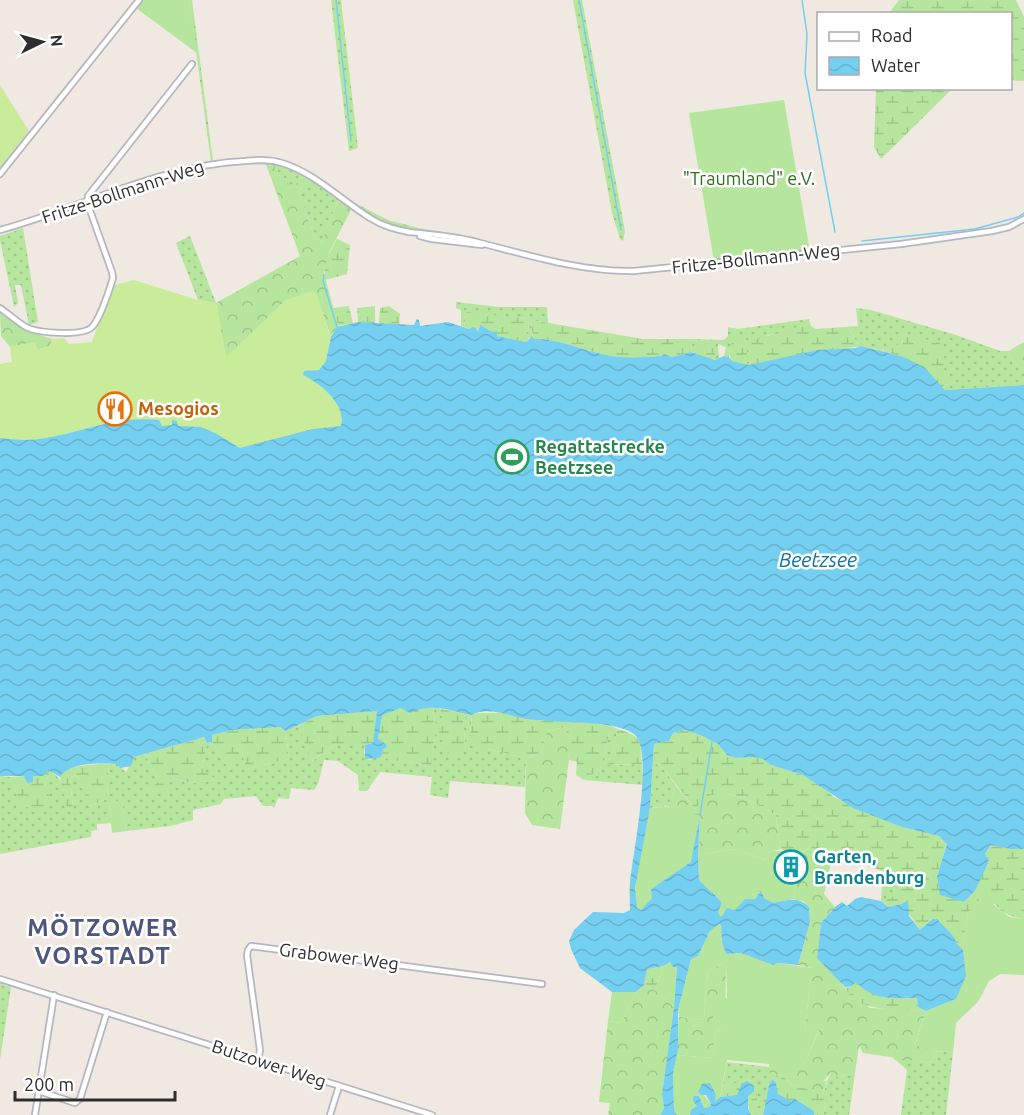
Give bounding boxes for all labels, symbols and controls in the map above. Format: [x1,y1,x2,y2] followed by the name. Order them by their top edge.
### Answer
[12,12,72,72] north arrow
[817,12,1012,90] legend
[871,25,913,45] text: Road
[47,34,66,47] text: N
[871,55,921,75] text: Water
[39,155,206,227] street label: Fritze-Bollmann-Weg
[683,168,815,188] park label: "Traumland" e.V.
[671,239,841,277] street label: Fritze-Bollmann-Weg
[97,391,133,427] restaurant icon: Mesogios
[138,398,219,418] place label: Mesogios
[535,436,665,477] place label: Regattastrecke Beetzsee
[494,439,530,475] sports icon: Regattastrecke Beetzsee
[779,548,857,571] water label: Beetzsee
[814,846,924,887] place label: Garten, Brandenburg
[773,849,809,885] building icon: Garten, Brandenburg
[27,913,179,969] district label: MÖTZOWER VORSTADT
[278,939,400,973] street label: Grabower Weg
[210,1035,329,1091] street label: Butzower Weg
[15,1064,176,1102] scale bar
[24,1074,74,1094] text: 200 m

